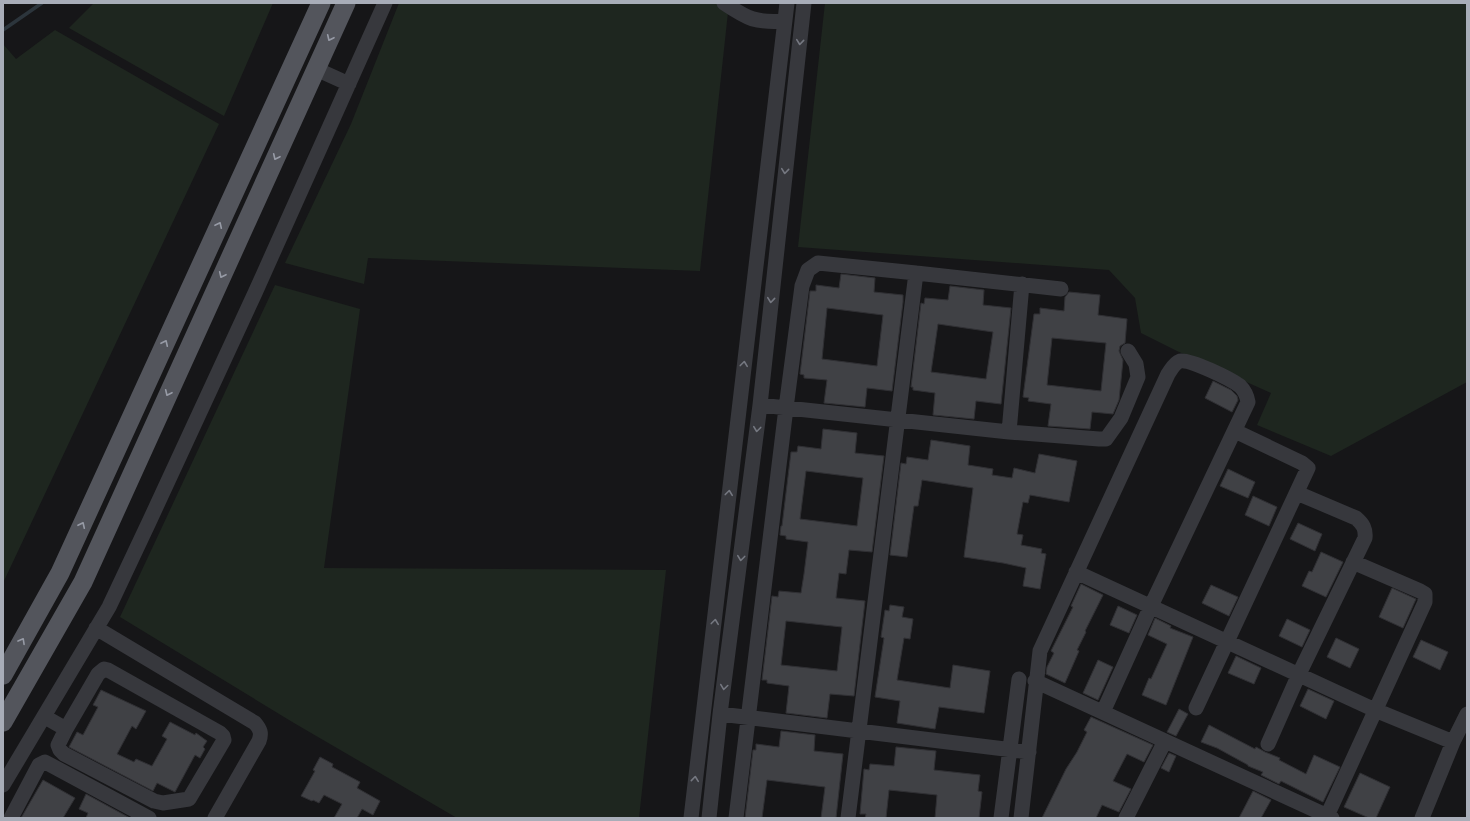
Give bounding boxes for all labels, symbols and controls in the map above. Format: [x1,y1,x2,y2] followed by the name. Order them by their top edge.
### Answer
[327,34,335,42] one-way arrow
[795,39,804,45] one-way arrow
[273,152,281,160] one-way arrow
[781,168,790,174] one-way arrow
[214,222,222,230] one-way arrow
[219,271,227,278] one-way arrow
[767,297,776,303] one-way arrow
[160,340,168,348] one-way arrow
[739,361,748,367] one-way arrow
[165,390,173,397] one-way arrow
[753,426,762,432] one-way arrow
[725,490,734,496] one-way arrow
[77,522,85,530] one-way arrow
[736,555,745,561] one-way arrow
[710,619,719,626] one-way arrow
[18,637,25,645] one-way arrow
[720,684,729,690] one-way arrow
[690,776,699,782] one-way arrow

